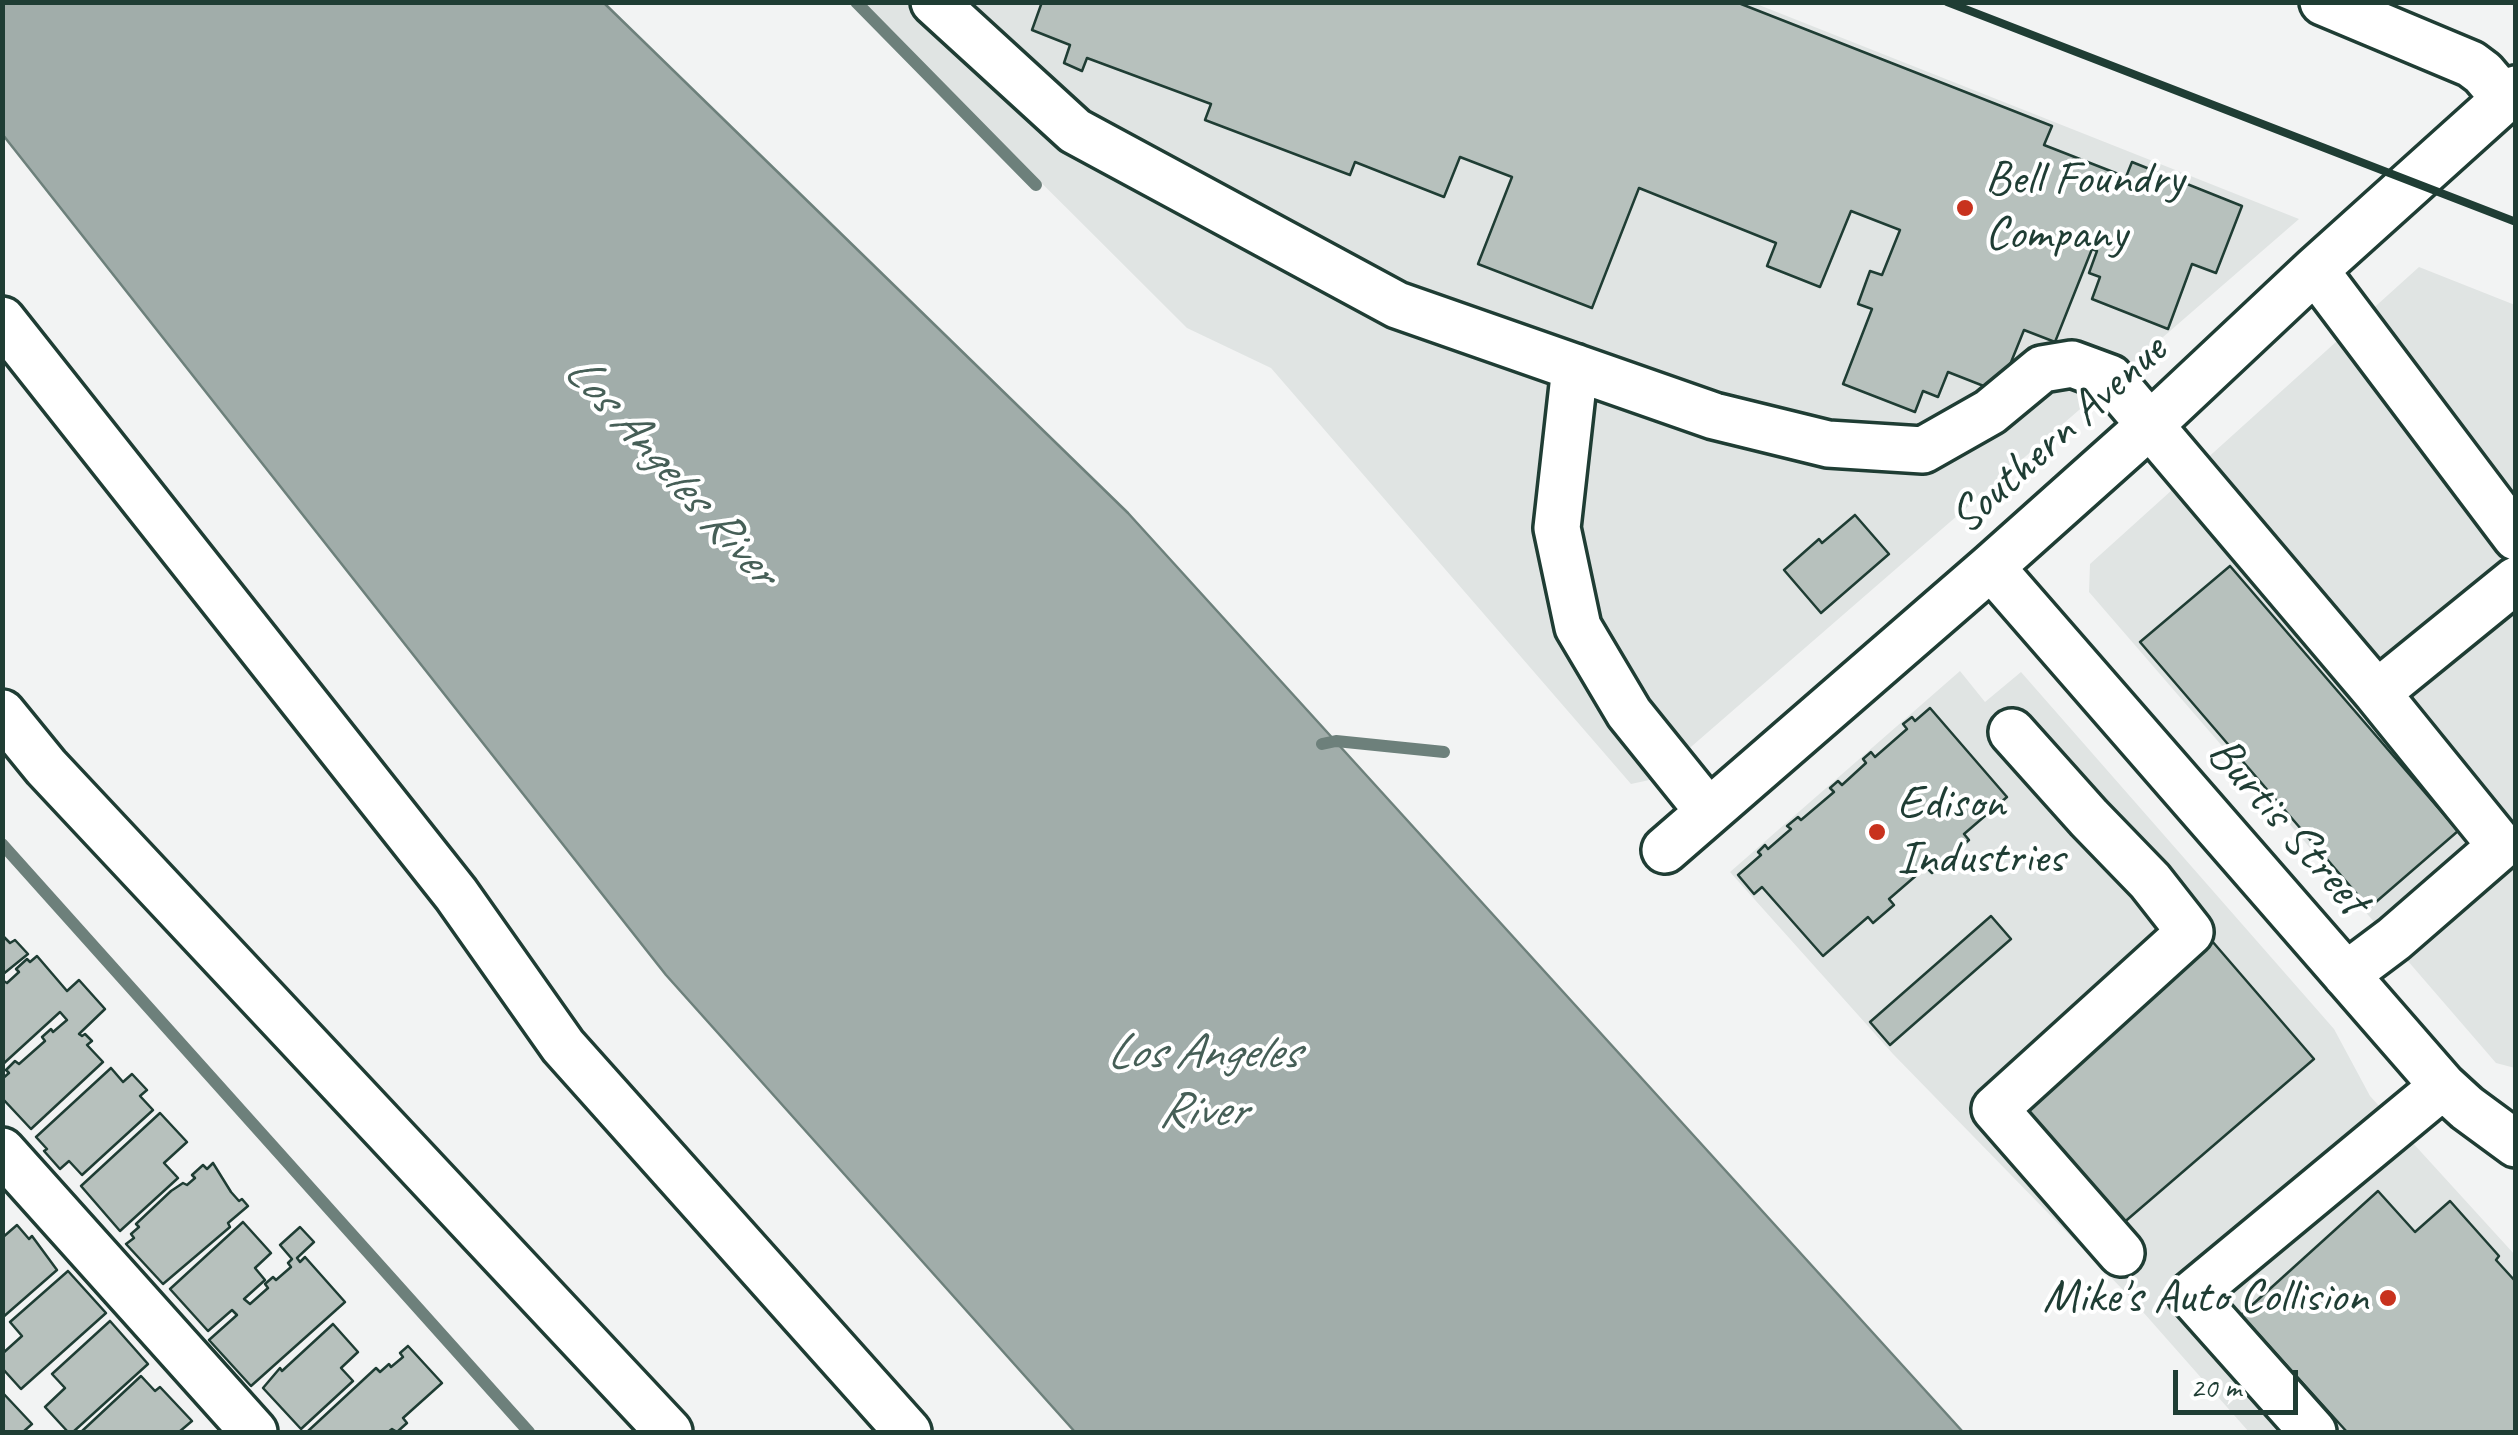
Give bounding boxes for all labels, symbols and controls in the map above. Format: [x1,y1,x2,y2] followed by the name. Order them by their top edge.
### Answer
[1985,151,2184,264] place label: Bell Foundry Company
[1954,197,1976,219] marker: Bell Foundry Company
[1939,323,2179,547] street label: Southern Avenue
[550,343,790,599] water label: Los Angeles River
[2194,726,2380,928] street label: Burtis Street
[1897,775,2064,888] place label: Edison Industries
[1866,821,1888,843] marker: Edison Industries
[1107,1024,1297,1142] water label: Los Angeles River
[2043,1269,2368,1327] place label: Mike's Auto Collision
[2377,1287,2399,1309] marker: Mike's Auto Collision
[2178,1350,2303,1412] scale bar
[2190,1368,2241,1406] text: 20 m

